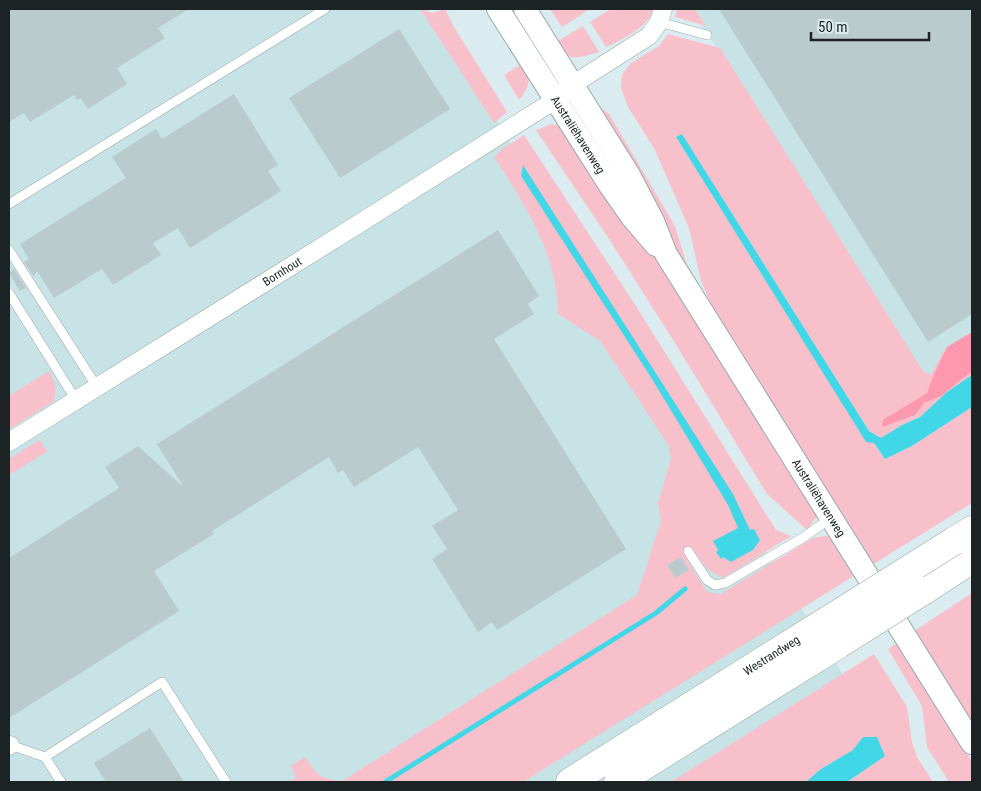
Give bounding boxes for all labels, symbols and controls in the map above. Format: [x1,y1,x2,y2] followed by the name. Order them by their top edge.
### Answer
[811,10,928,42] scale bar
[818,18,848,36] text: 50 m
[548,93,608,176] street label: Australiëhavenweg
[260,254,305,289] street label: Bornhout
[789,456,848,540] street label: Australiëhavenweg
[741,633,802,678] street label: Westrandweg

